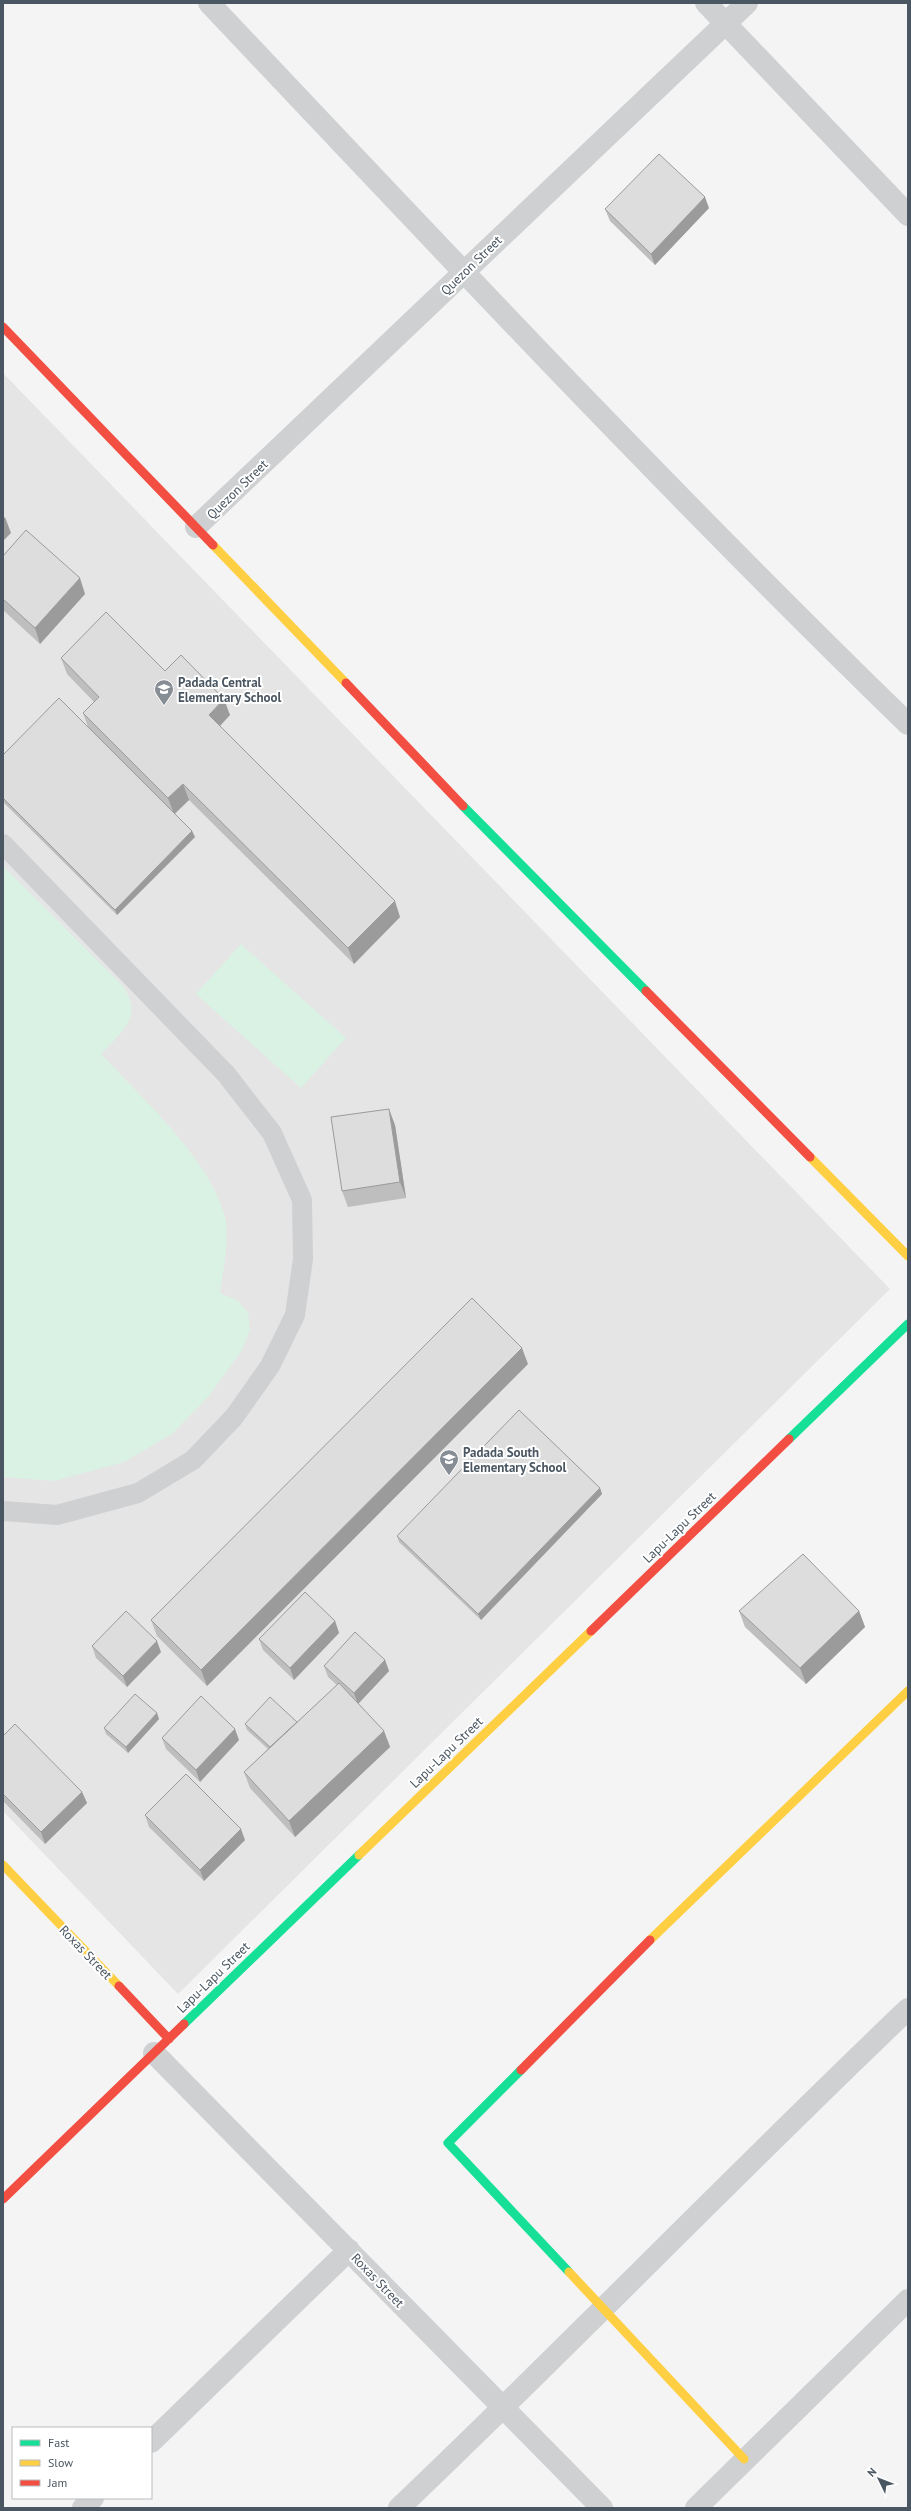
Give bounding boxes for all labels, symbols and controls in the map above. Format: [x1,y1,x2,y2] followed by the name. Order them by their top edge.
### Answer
[437,231,506,299] street label: Quezon Street
[203,455,272,523] street label: Quezon Street
[178,674,282,706] place label: Padada Central Elementary School
[153,678,175,706] school or university icon: Padada Central Elementary School
[463,1444,567,1476] place label: Padada South Elementary School
[438,1448,460,1476] school or university icon: Padada South Elementary School
[639,1488,720,1567] street label: Lapu-Lapu Street
[406,1713,487,1792] street label: Lapu-Lapu Street
[56,1922,116,1984] street label: Roxas Street
[173,1938,254,2017] street label: Lapu-Lapu Street
[348,2250,408,2312] street label: Roxas Street
[12,2427,152,2499] legend
[48,2435,69,2450] text: Fast
[48,2455,73,2470] text: Slow
[859,2459,899,2499] north arrow
[864,2465,879,2480] text: N
[47,2475,67,2490] text: Jam

